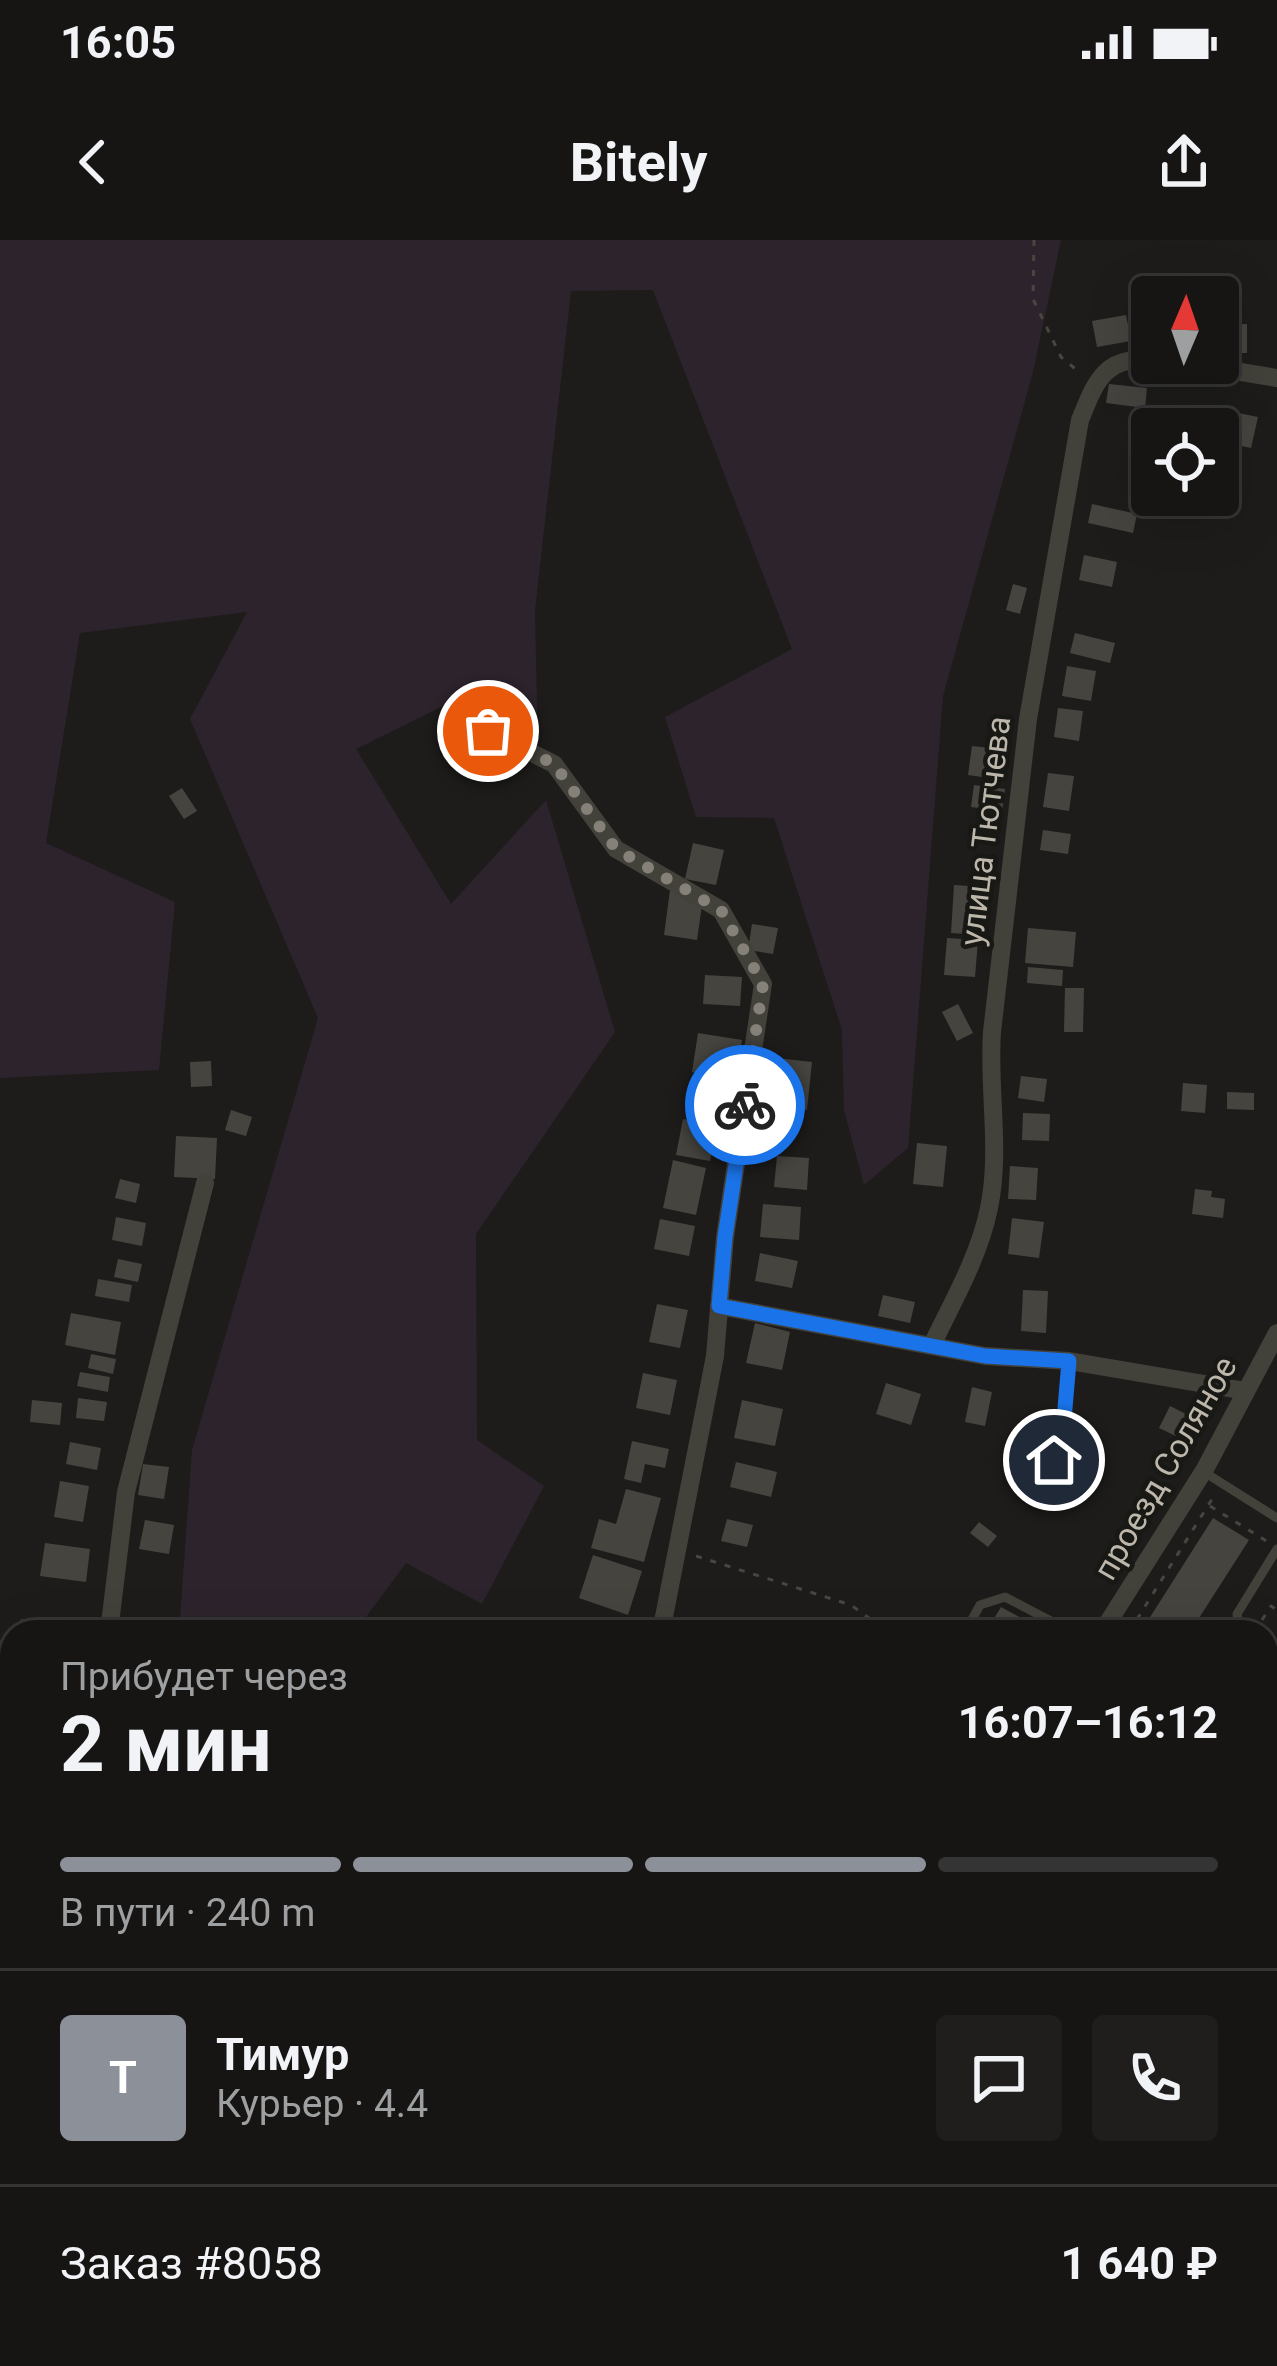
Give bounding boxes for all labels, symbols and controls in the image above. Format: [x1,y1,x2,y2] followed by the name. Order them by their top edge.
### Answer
[60,16,176,69] text: 16:05
[60,129,126,195] icon: back
[1151,129,1217,195] icon: share
[570,131,707,194] text: Bitely
[1131,276,1239,384] north arrow
[1131,276,1239,516] map controls
[1131,408,1239,516] button: locate
[437,680,539,782] pin
[455,698,521,764] icon: bag
[952,714,1018,948] street label: улица Тютчева
[685,1045,805,1165] courier
[712,1072,778,1138] icon: bike
[1085,1349,1245,1587] street label: проезд Соляное
[1003,1409,1105,1511] pin
[1021,1427,1087,1493] icon: home
[60,1654,348,1700] text: Прибудет через
[958,1696,1218,1749] text: 16:07–16:12
[60,1699,272,1790] text: 2 мин
[60,1890,315,1936] text: В пути · 240 m
[936,2015,1062,2141] button: chat
[1092,2015,1218,2141] button: phone
[216,2028,349,2081] text: Тимур
[109,2051,137,2104] text: Т
[216,2081,428,2127] text: Курьер · 4.4
[60,2237,323,2290] text: Заказ #8058
[1061,2237,1218,2290] text: 1 640 ₽

